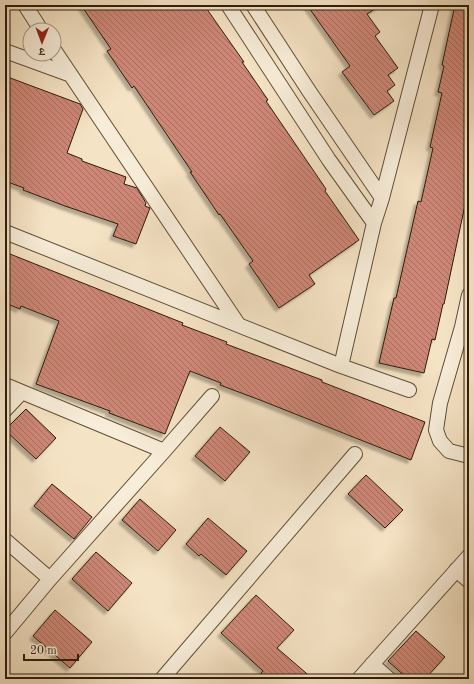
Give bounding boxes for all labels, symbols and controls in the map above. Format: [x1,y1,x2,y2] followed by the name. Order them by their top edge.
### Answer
[22,22,62,62] north arrow
[38,45,46,56] text: उ
[24,636,78,662] scale bar
[30,645,57,657] text: 20 m

